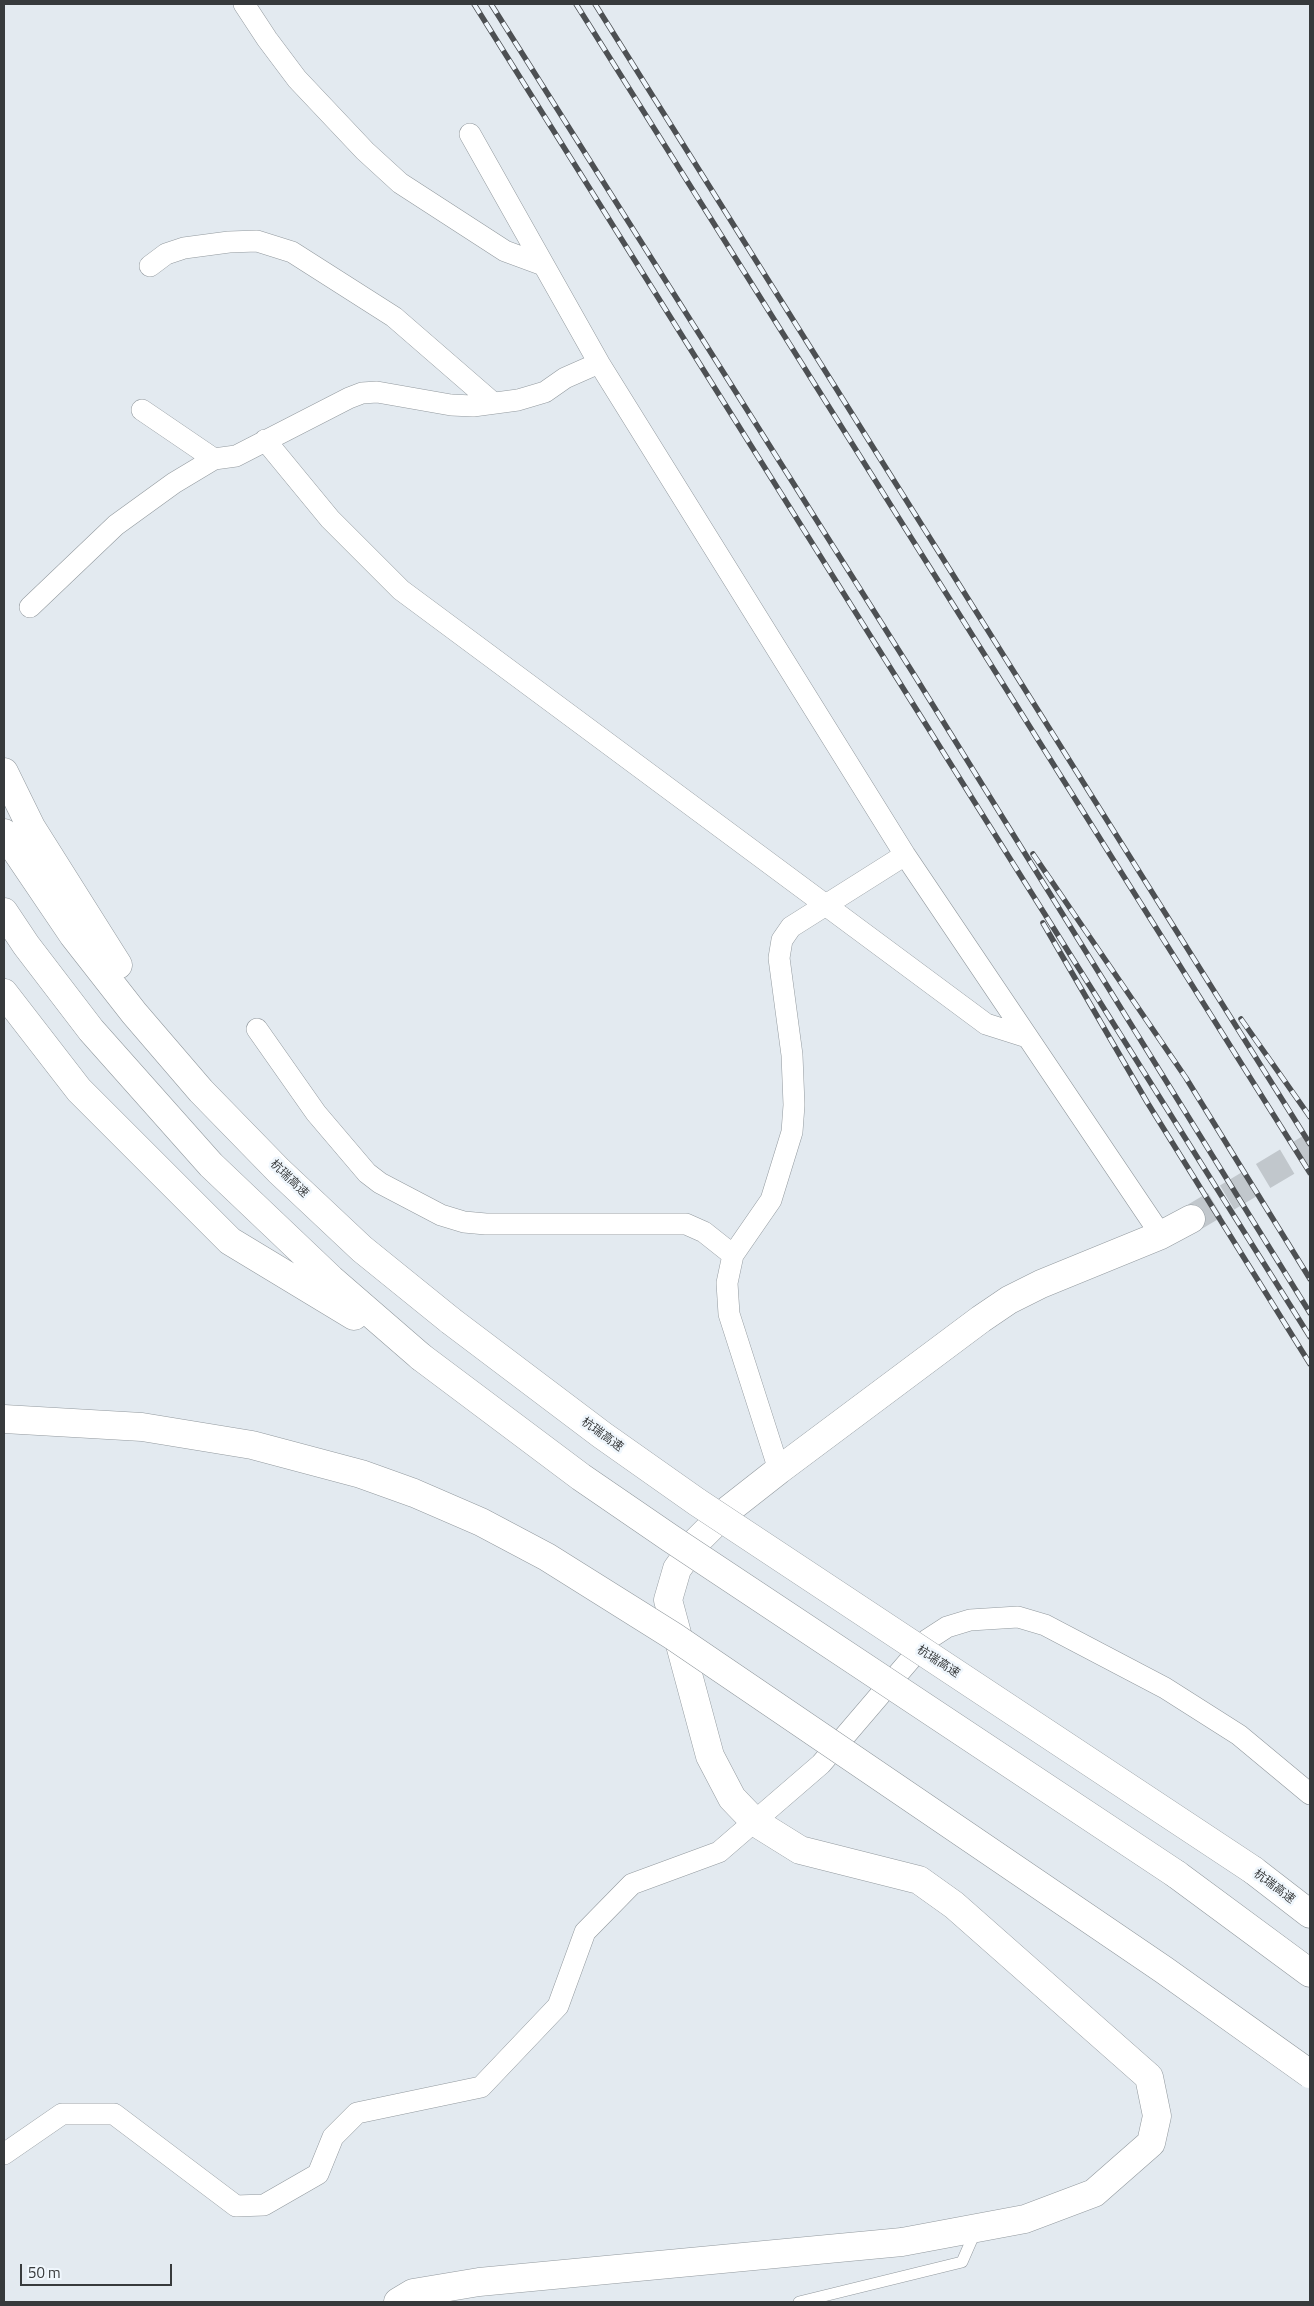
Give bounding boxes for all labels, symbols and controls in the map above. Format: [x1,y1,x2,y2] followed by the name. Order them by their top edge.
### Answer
[267,1157,311,1201] street label: 杭瑞高速
[578,1415,626,1455] street label: 杭瑞高速
[914,1643,962,1681] street label: 杭瑞高速
[1250,1867,1298,1907] street label: 杭瑞高速
[22,2254,175,2286] scale bar
[28,2261,61,2284] text: 50 m

